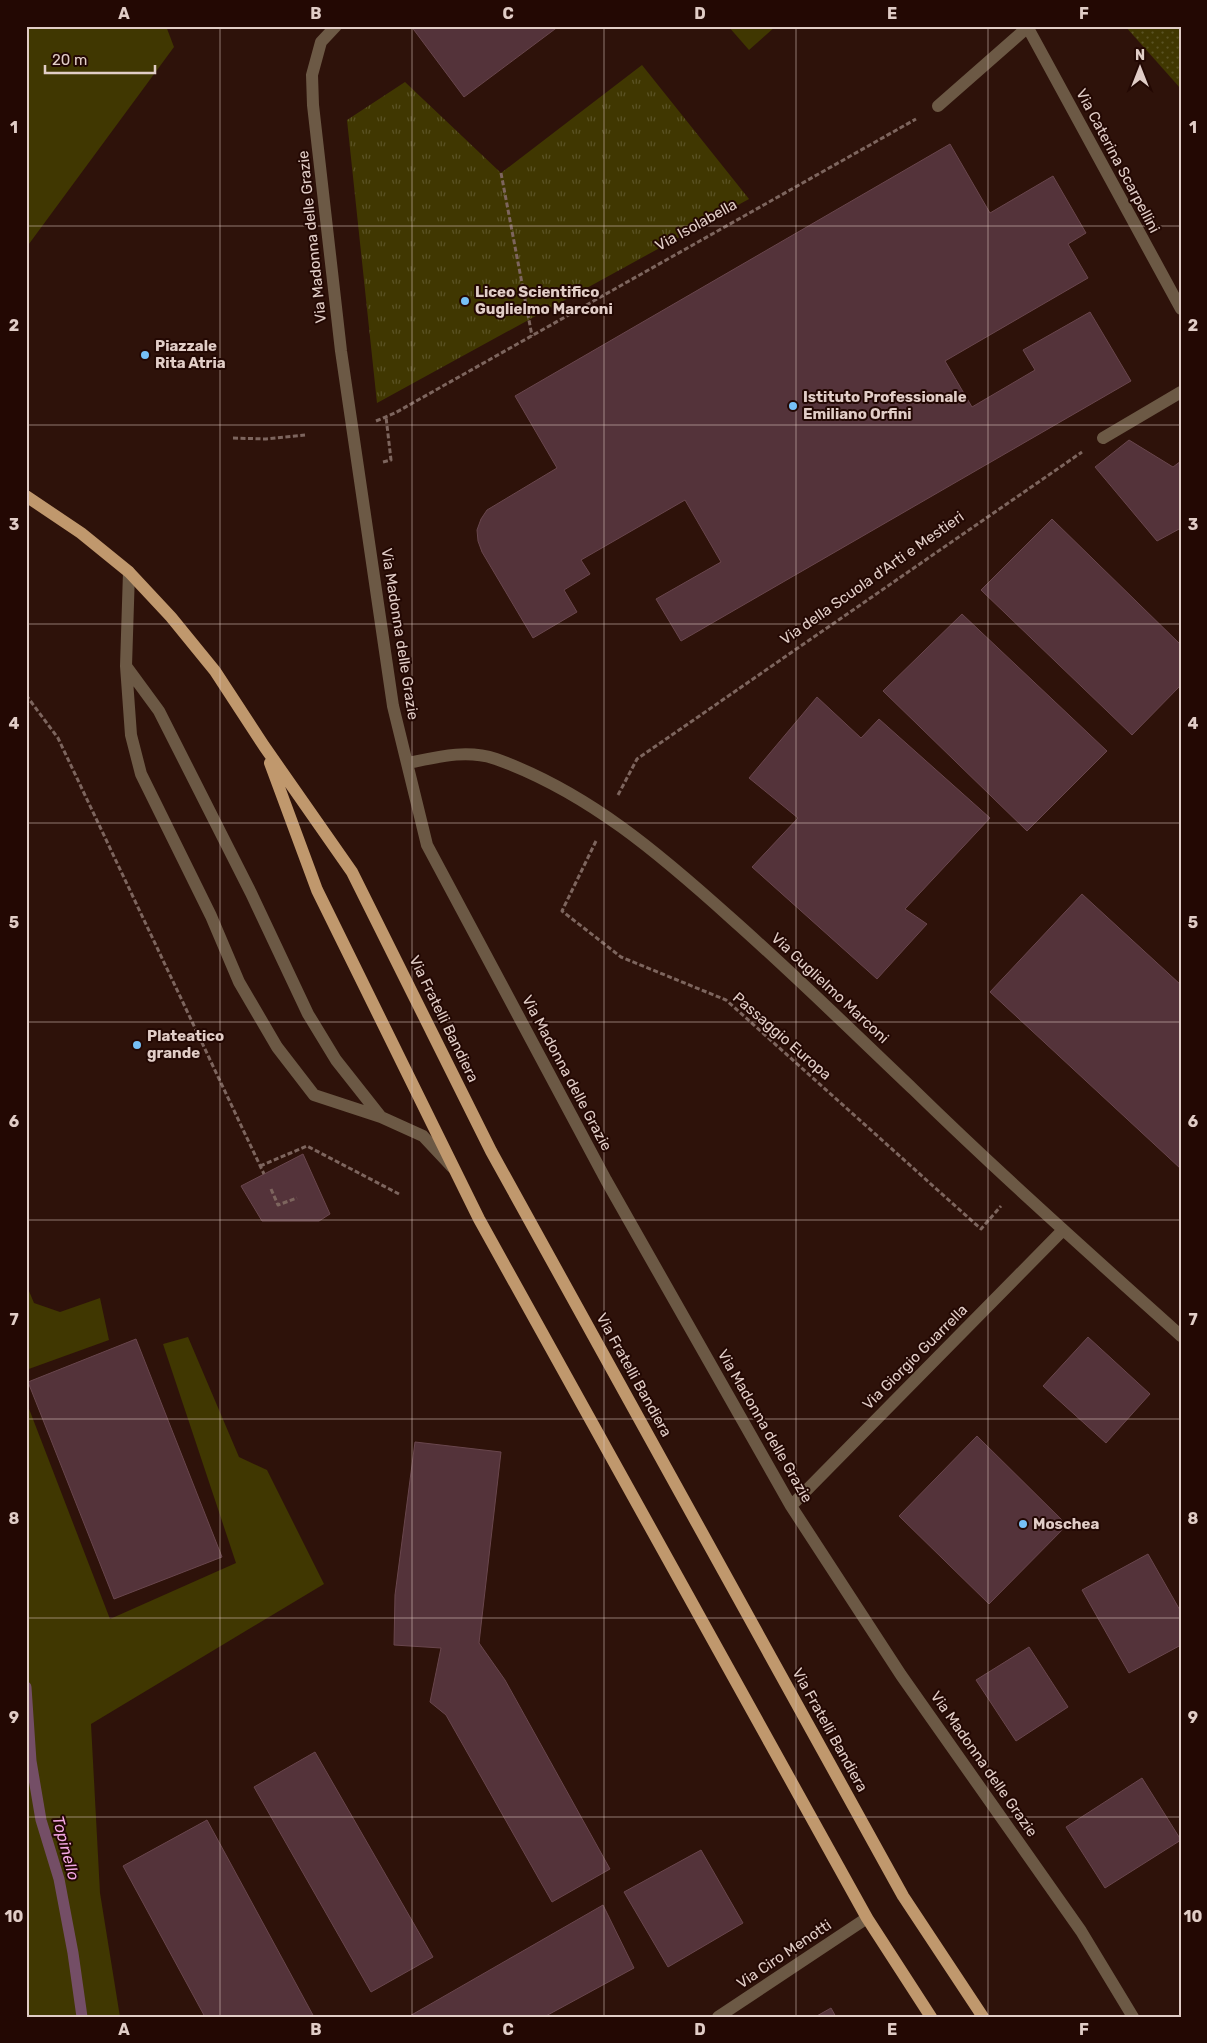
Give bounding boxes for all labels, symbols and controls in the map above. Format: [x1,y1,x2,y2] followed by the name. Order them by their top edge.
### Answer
[118,4,130,23] text: A
[310,4,322,23] text: B
[502,4,514,23] text: C
[694,4,706,23] text: D
[887,4,897,23] text: E
[1079,4,1089,23] text: F
[45,42,155,74] scale bar
[1114,42,1164,92] north arrow
[1135,47,1145,64] text: N
[52,51,87,69] text: 20 m
[1072,86,1164,236] street label: Via Caterina Scarpellini
[10,118,18,137] text: 1
[1189,118,1197,137] text: 1
[294,150,330,324] street label: Via Madonna delle Grazie
[652,195,740,255] street label: Via Isolabella
[475,283,613,318] place label: Liceo Scientifico Guglielmo Marconi
[459,295,471,307] marker: Liceo Scientifico Guglielmo Marconi
[9,316,19,335] text: 2
[1188,316,1198,335] text: 2
[155,337,226,372] place label: Piazzale Rita Atria
[139,349,151,361] marker: Piazzale Rita Atria
[803,388,967,423] place label: Istituto Professionale Emiliano Orfini
[787,400,799,412] marker: Istituto Professionale Emiliano Orfini
[777,507,967,649] street label: Via della Scuola d'Arti e Mestieri
[9,515,19,534] text: 3
[1188,515,1198,534] text: 3
[378,547,422,721] street label: Via Madonna delle Grazie
[9,714,20,733] text: 4
[1188,714,1199,733] text: 4
[9,913,19,932] text: 5
[1188,913,1198,932] text: 5
[768,929,892,1047] street label: Via Guglielmo Marconi
[405,953,483,1085] street label: Via Fratelli Bandiera
[729,988,835,1084] street label: Passaggio Europa
[518,992,616,1154] street label: Via Madonna delle Grazie
[147,1027,224,1062] place label: Plateatico grande
[131,1039,143,1051] marker: Plateatico grande
[9,1112,19,1131] text: 6
[1188,1112,1198,1131] text: 6
[859,1301,971,1413] street label: Via Giorgio Guarrella
[9,1310,19,1329] text: 7
[592,1310,676,1440] street label: Via Fratelli Bandiera
[1188,1310,1198,1329] text: 7
[714,1346,816,1506] street label: Via Madonna delle Grazie
[9,1509,20,1528] text: 8
[1188,1509,1199,1528] text: 8
[1033,1515,1099,1533] place label: Moschea
[1017,1518,1029,1530] marker: Moschea
[788,1665,872,1795] street label: Via Fratelli Bandiera
[927,1688,1041,1840] street label: Via Madonna delle Grazie
[9,1708,19,1727] text: 9
[1188,1708,1198,1727] text: 9
[48,1814,84,1882] water label: Topinello
[5,1907,24,1926] text: 10
[1184,1907,1203,1926] text: 10
[733,1916,835,1992] street label: Via Ciro Menotti
[118,2020,130,2039] text: A
[310,2020,322,2039] text: B
[502,2020,514,2039] text: C
[694,2020,706,2039] text: D
[887,2020,897,2039] text: E
[1079,2020,1089,2039] text: F

